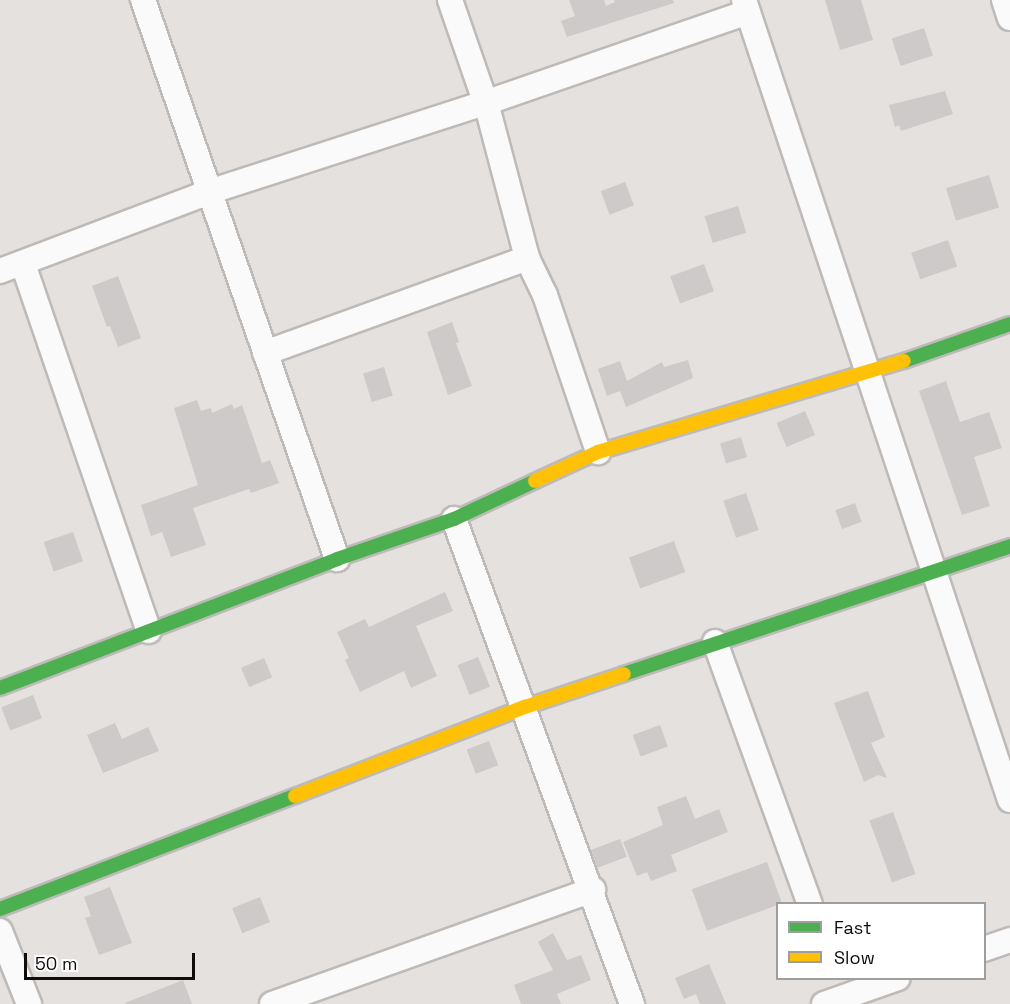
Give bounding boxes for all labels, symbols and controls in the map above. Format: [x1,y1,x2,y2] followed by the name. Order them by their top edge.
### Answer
[776,902,986,980] legend
[834,916,871,939] text: Fast
[27,941,198,979] scale bar
[834,946,875,969] text: Slow
[35,952,77,975] text: 50 m

